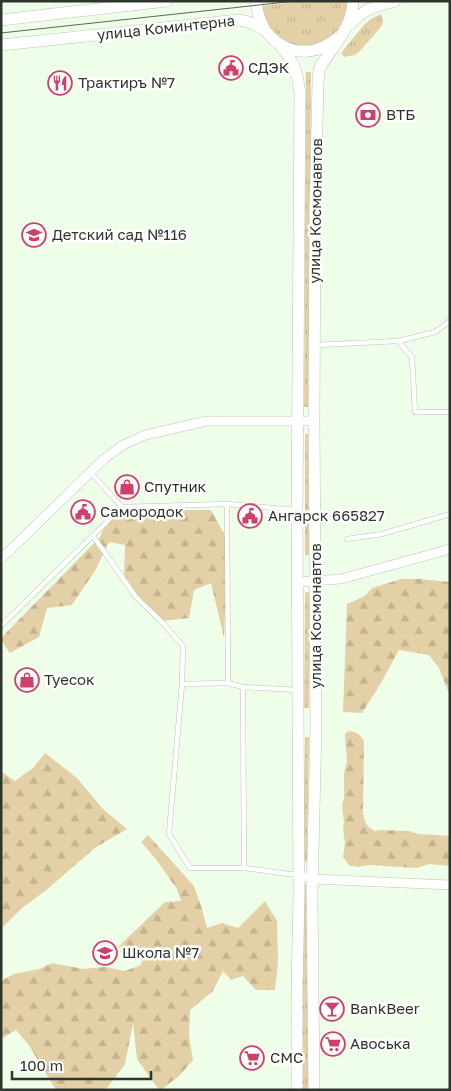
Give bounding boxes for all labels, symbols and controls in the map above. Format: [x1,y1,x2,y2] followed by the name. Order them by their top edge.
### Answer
[96,11,236,43] street label: улица Коминтерна
[218,55,244,81] public building icon: СДЭК
[248,58,290,76] place label: СДЭК
[47,70,73,96] restaurant icon: Трактиръ №7
[78,73,175,91] place label: Трактиръ №7
[355,102,381,128] bank icon: ВТБ
[386,105,415,123] place label: ВТБ
[305,138,325,284] street label: улица Космонавтов
[21,222,47,248] school or university icon: Детский сад №116
[52,225,187,243] place label: Детский сад №116
[114,474,140,500] shop icon: Спутник
[144,477,207,495] place label: Спутник
[70,499,96,525] public building icon: Самородок
[100,502,184,520] place label: Самородок
[237,503,263,529] public building icon: Ангарск 665827
[268,506,385,524] place label: Ангарск 665827
[306,543,324,689] street label: улица Космонавтов
[14,667,40,693] shop icon: Туесок
[44,670,95,688] place label: Туесок
[92,940,118,966] school or university icon: Школа №7
[122,943,199,961] place label: Школа №7
[319,996,345,1022] bar icon: BankBeer
[350,999,420,1017] place label: BankBeer
[320,1031,346,1057] supermarket icon: Авоська
[350,1034,411,1052] place label: Авоська
[239,1045,265,1071] supermarket icon: СМС
[12,1048,151,1080] scale bar
[270,1048,303,1066] place label: СМС
[20,1056,63,1074] text: 100 m

